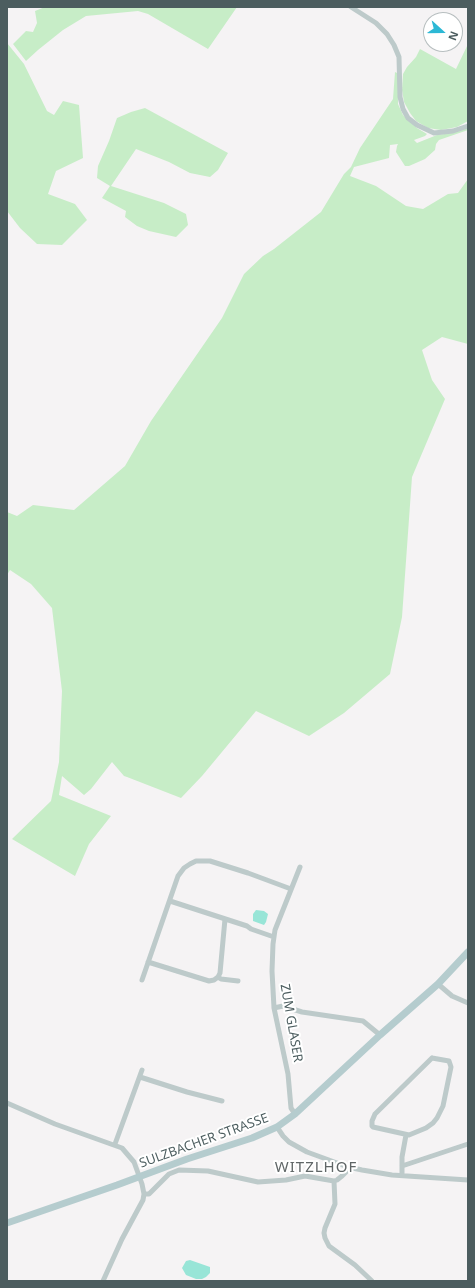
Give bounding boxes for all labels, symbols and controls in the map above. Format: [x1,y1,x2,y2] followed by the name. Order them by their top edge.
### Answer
[423,12,463,52] north arrow
[445,29,462,43] text: N
[276,983,306,1063] street label: ZUM GLASER
[137,1110,271,1172] street label: SULZBACHER STRASSE
[275,1159,357,1177] district label: WITZLHOF

